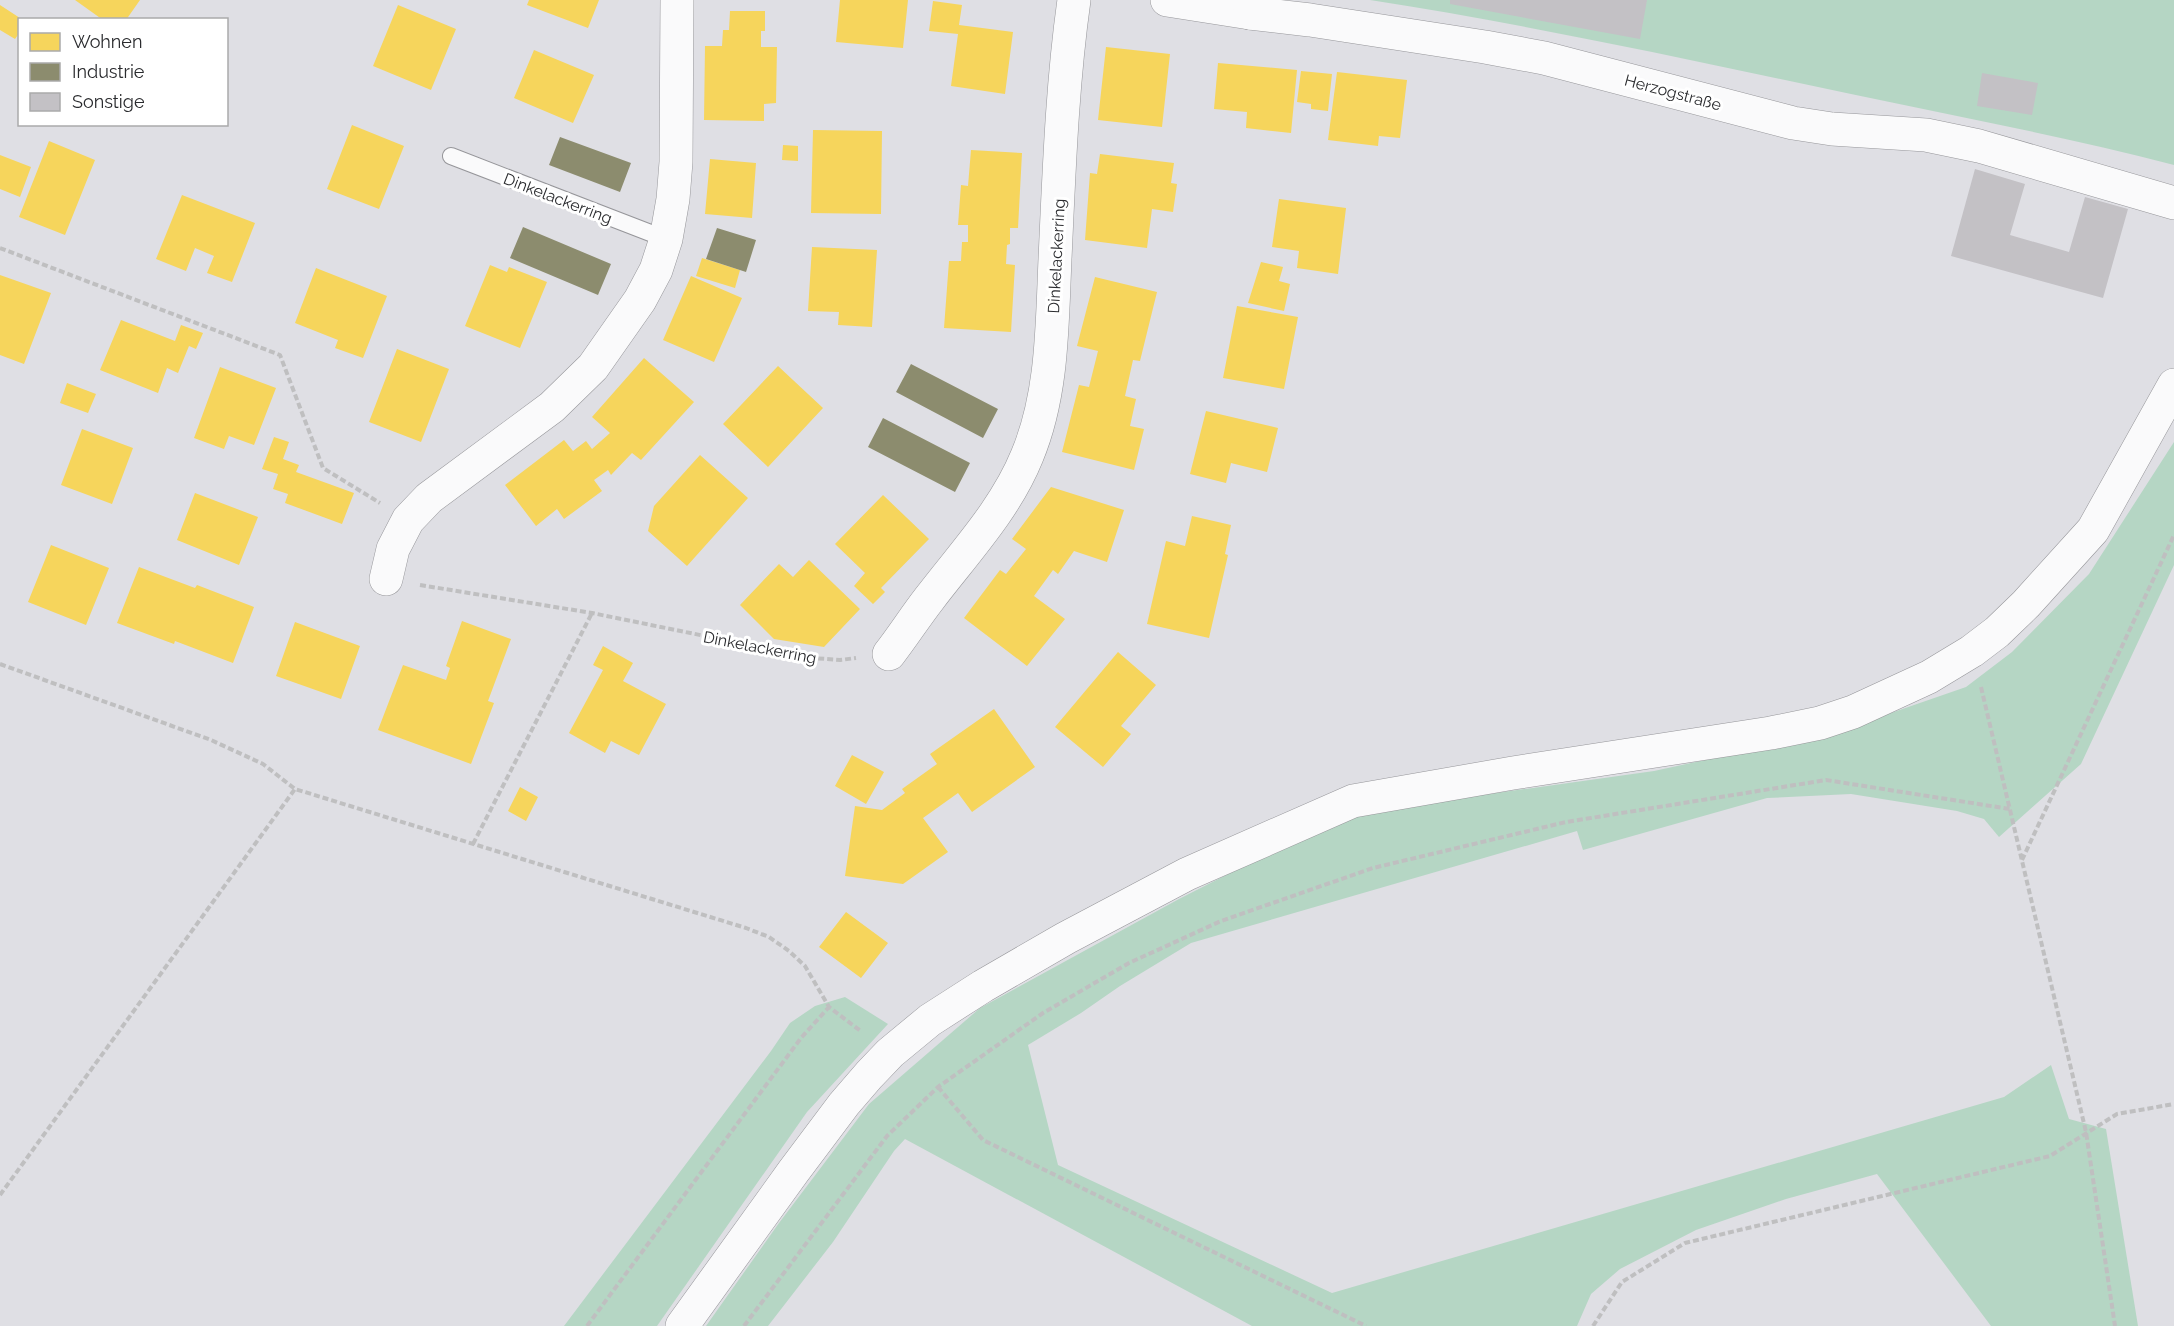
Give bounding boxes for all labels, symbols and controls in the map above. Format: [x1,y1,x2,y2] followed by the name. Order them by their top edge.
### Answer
[18,18,228,126] legend
[72,31,142,52] text: Wohnen
[72,61,145,82] text: Industrie
[1622,70,1723,115] street label: Herzogstraße
[72,91,145,112] text: Sonstige
[501,169,615,228] street label: Dinkelackerring
[1044,198,1069,314] street label: Dinkelackerring
[702,627,818,668] street label: Dinkelackerring

